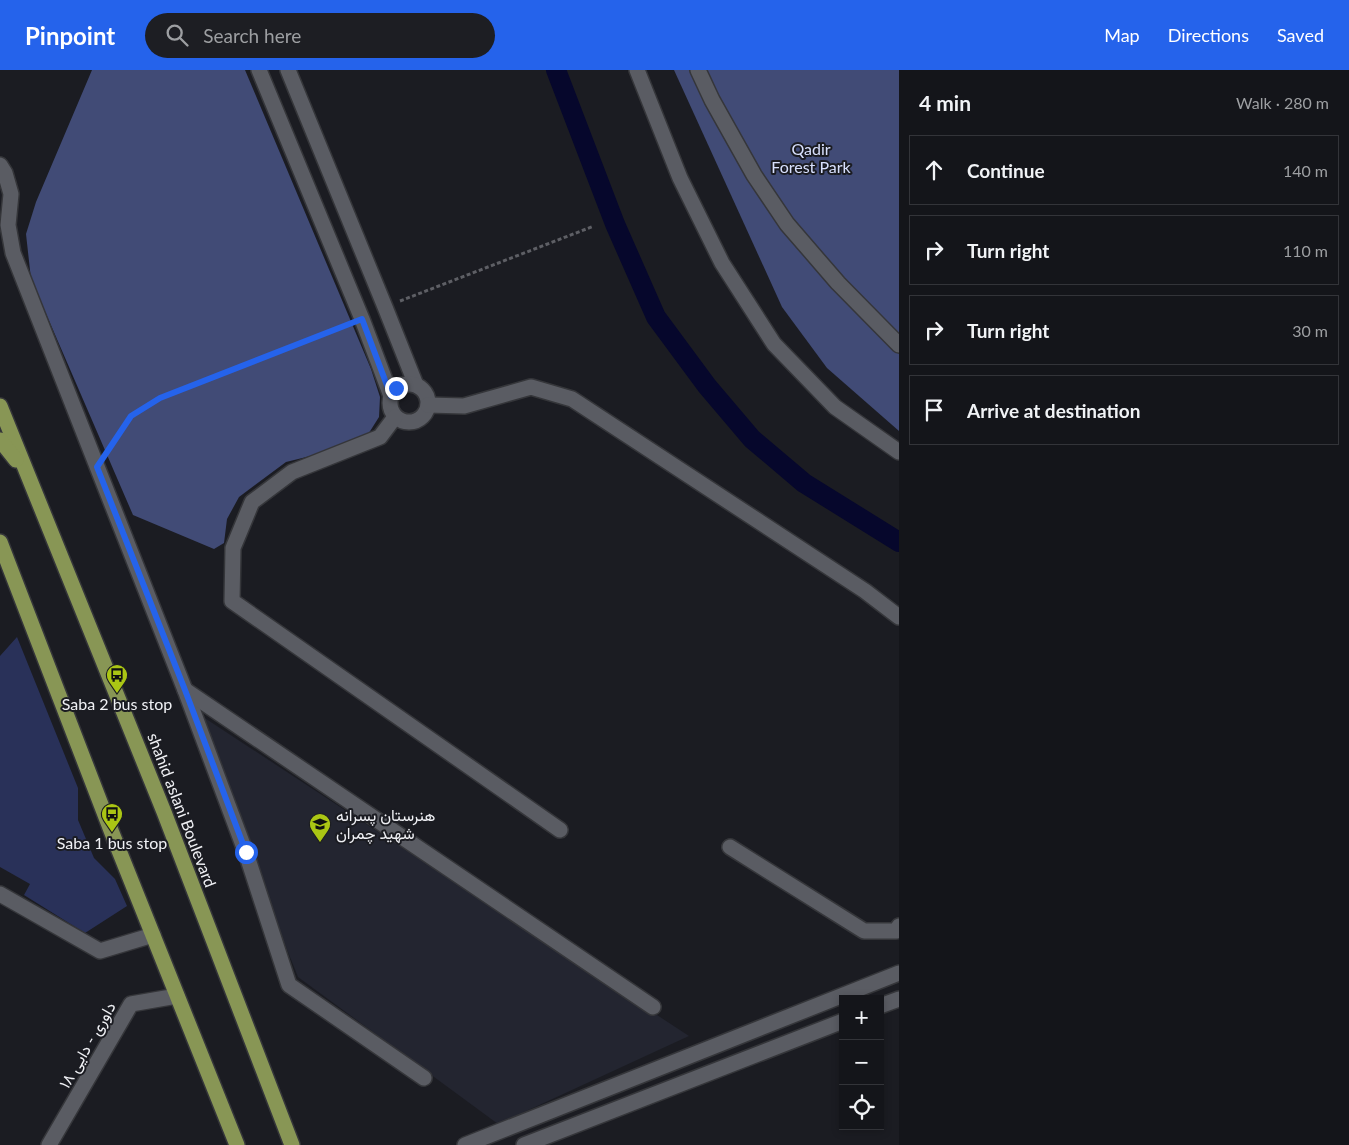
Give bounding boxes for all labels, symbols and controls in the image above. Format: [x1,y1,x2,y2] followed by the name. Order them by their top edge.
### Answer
[145,13,495,58] search box
[25,21,115,50] text: Pinpoint
[163,21,191,49] icon: search
[203,24,301,47] text: Search here
[1104,24,1140,46] text: Map
[1168,24,1249,46] text: Directions
[1277,24,1324,46] text: Saved
[919,90,971,115] text: 4 min
[1236,93,1329,112] text: Walk · 280 m
[771,139,852,176] park label: Qadir Forest Park
[920,156,948,184] icon: ahead
[967,159,1045,182] text: Continue
[1283,161,1328,180] text: 140 m
[920,236,948,264] icon: right
[967,239,1049,262] text: Turn right
[1283,241,1328,260] text: 110 m
[920,316,948,344] icon: right
[967,319,1049,342] text: Turn right
[1292,321,1328,340] text: 30 m
[385,377,408,400] route end
[920,396,948,424] icon: arrive
[967,399,1140,422] text: Arrive at destination
[105,663,129,694] bus stop icon: Saba 2 bus stop
[62,694,172,713] place label: Saba 2 bus stop
[144,730,221,890] street label: shahid aslani Boulevard
[100,802,124,833] bus stop icon: Saba 1 bus stop
[336,805,435,845] place label: هنرستان پسرانه شهید چمران
[308,812,332,843] school or university icon: هنرستان پسرانه شهید چمران
[57,833,167,852] place label: Saba 1 bus stop
[235,841,258,864] route start
[839,995,884,1130] map controls
[839,995,884,1040] button: +
[54,998,121,1092] street label: داوری - دایی ۱۸
[839,1040,884,1085] button: −
[839,1085,884,1130] button: locate

